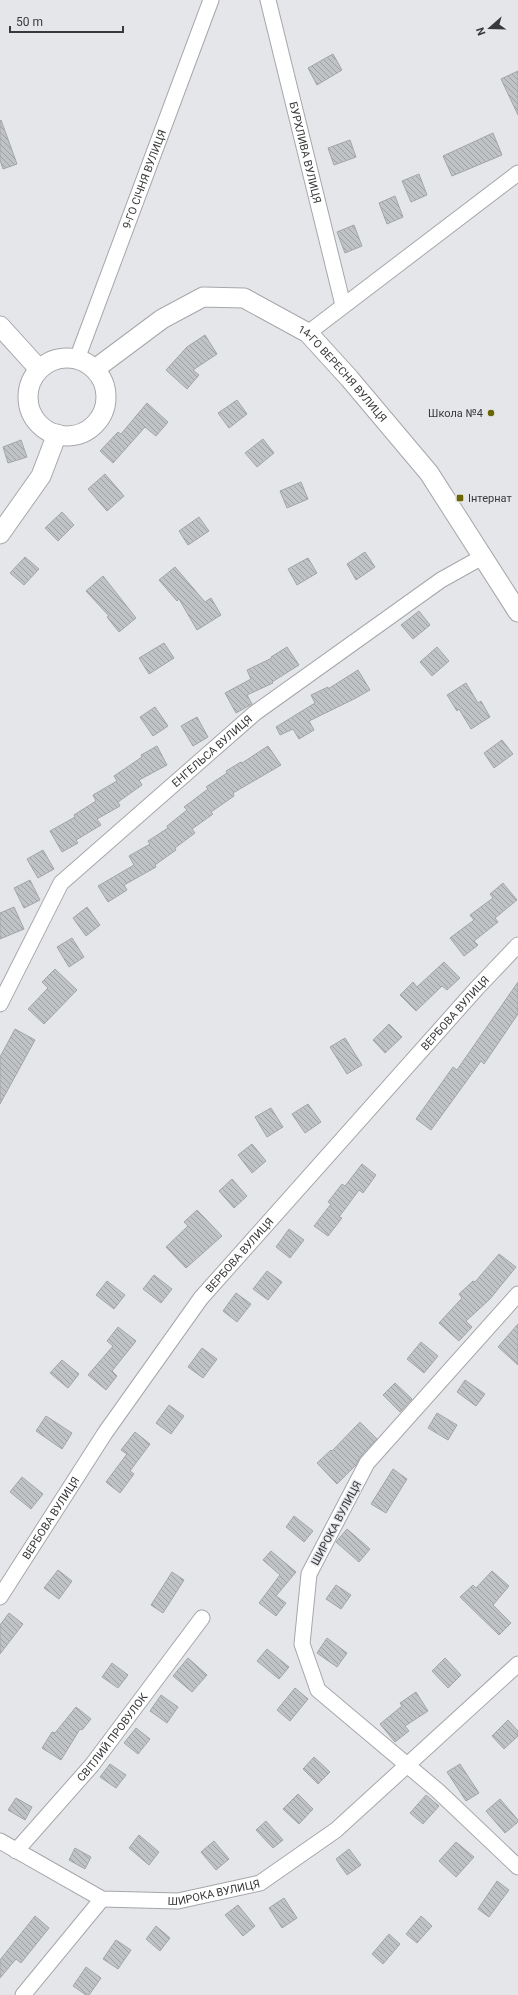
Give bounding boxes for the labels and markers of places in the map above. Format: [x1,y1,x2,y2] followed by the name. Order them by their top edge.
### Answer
[428,407,483,420] place label: Школа №4
[486,408,496,418] marker: Школа №4
[468,492,512,505] place label: Інтернат
[455,493,465,503] marker: Інтернат

